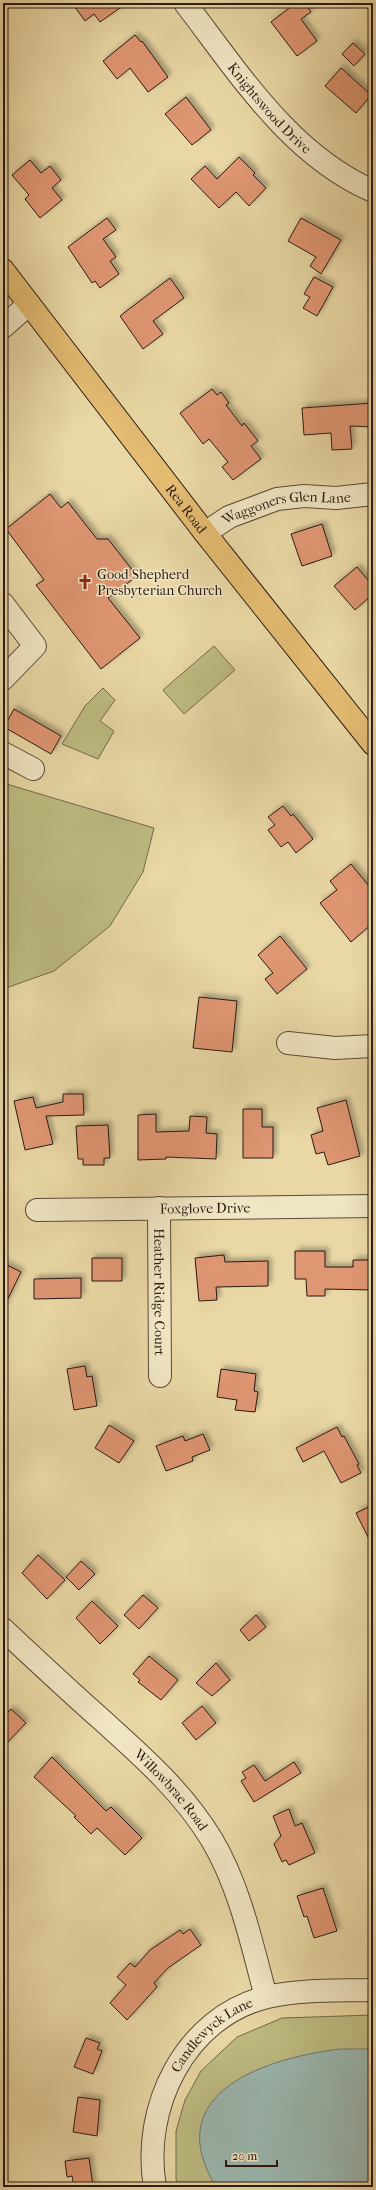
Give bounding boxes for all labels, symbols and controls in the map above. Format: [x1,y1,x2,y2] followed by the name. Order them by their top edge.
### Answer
[224,59,315,158] street label: Knightswood Drive
[162,481,210,537] street label: Rea Road
[218,488,352,529] street label: Waggoners Glen Lane
[97,566,222,599] place label: Good Shepherd Presbyterian Church
[76,573,94,591] church icon: Good Shepherd Presbyterian Church
[160,1199,250,1218] street label: Foxglove Drive
[150,1228,168,1356] street label: Heather Ridge Court
[130,1745,212,1834] street label: Willowbrae Road
[167,1994,255,2075] street label: Candlewyck Lane
[226,2142,277,2168] scale bar
[232,2149,257,2163] text: 20 m

